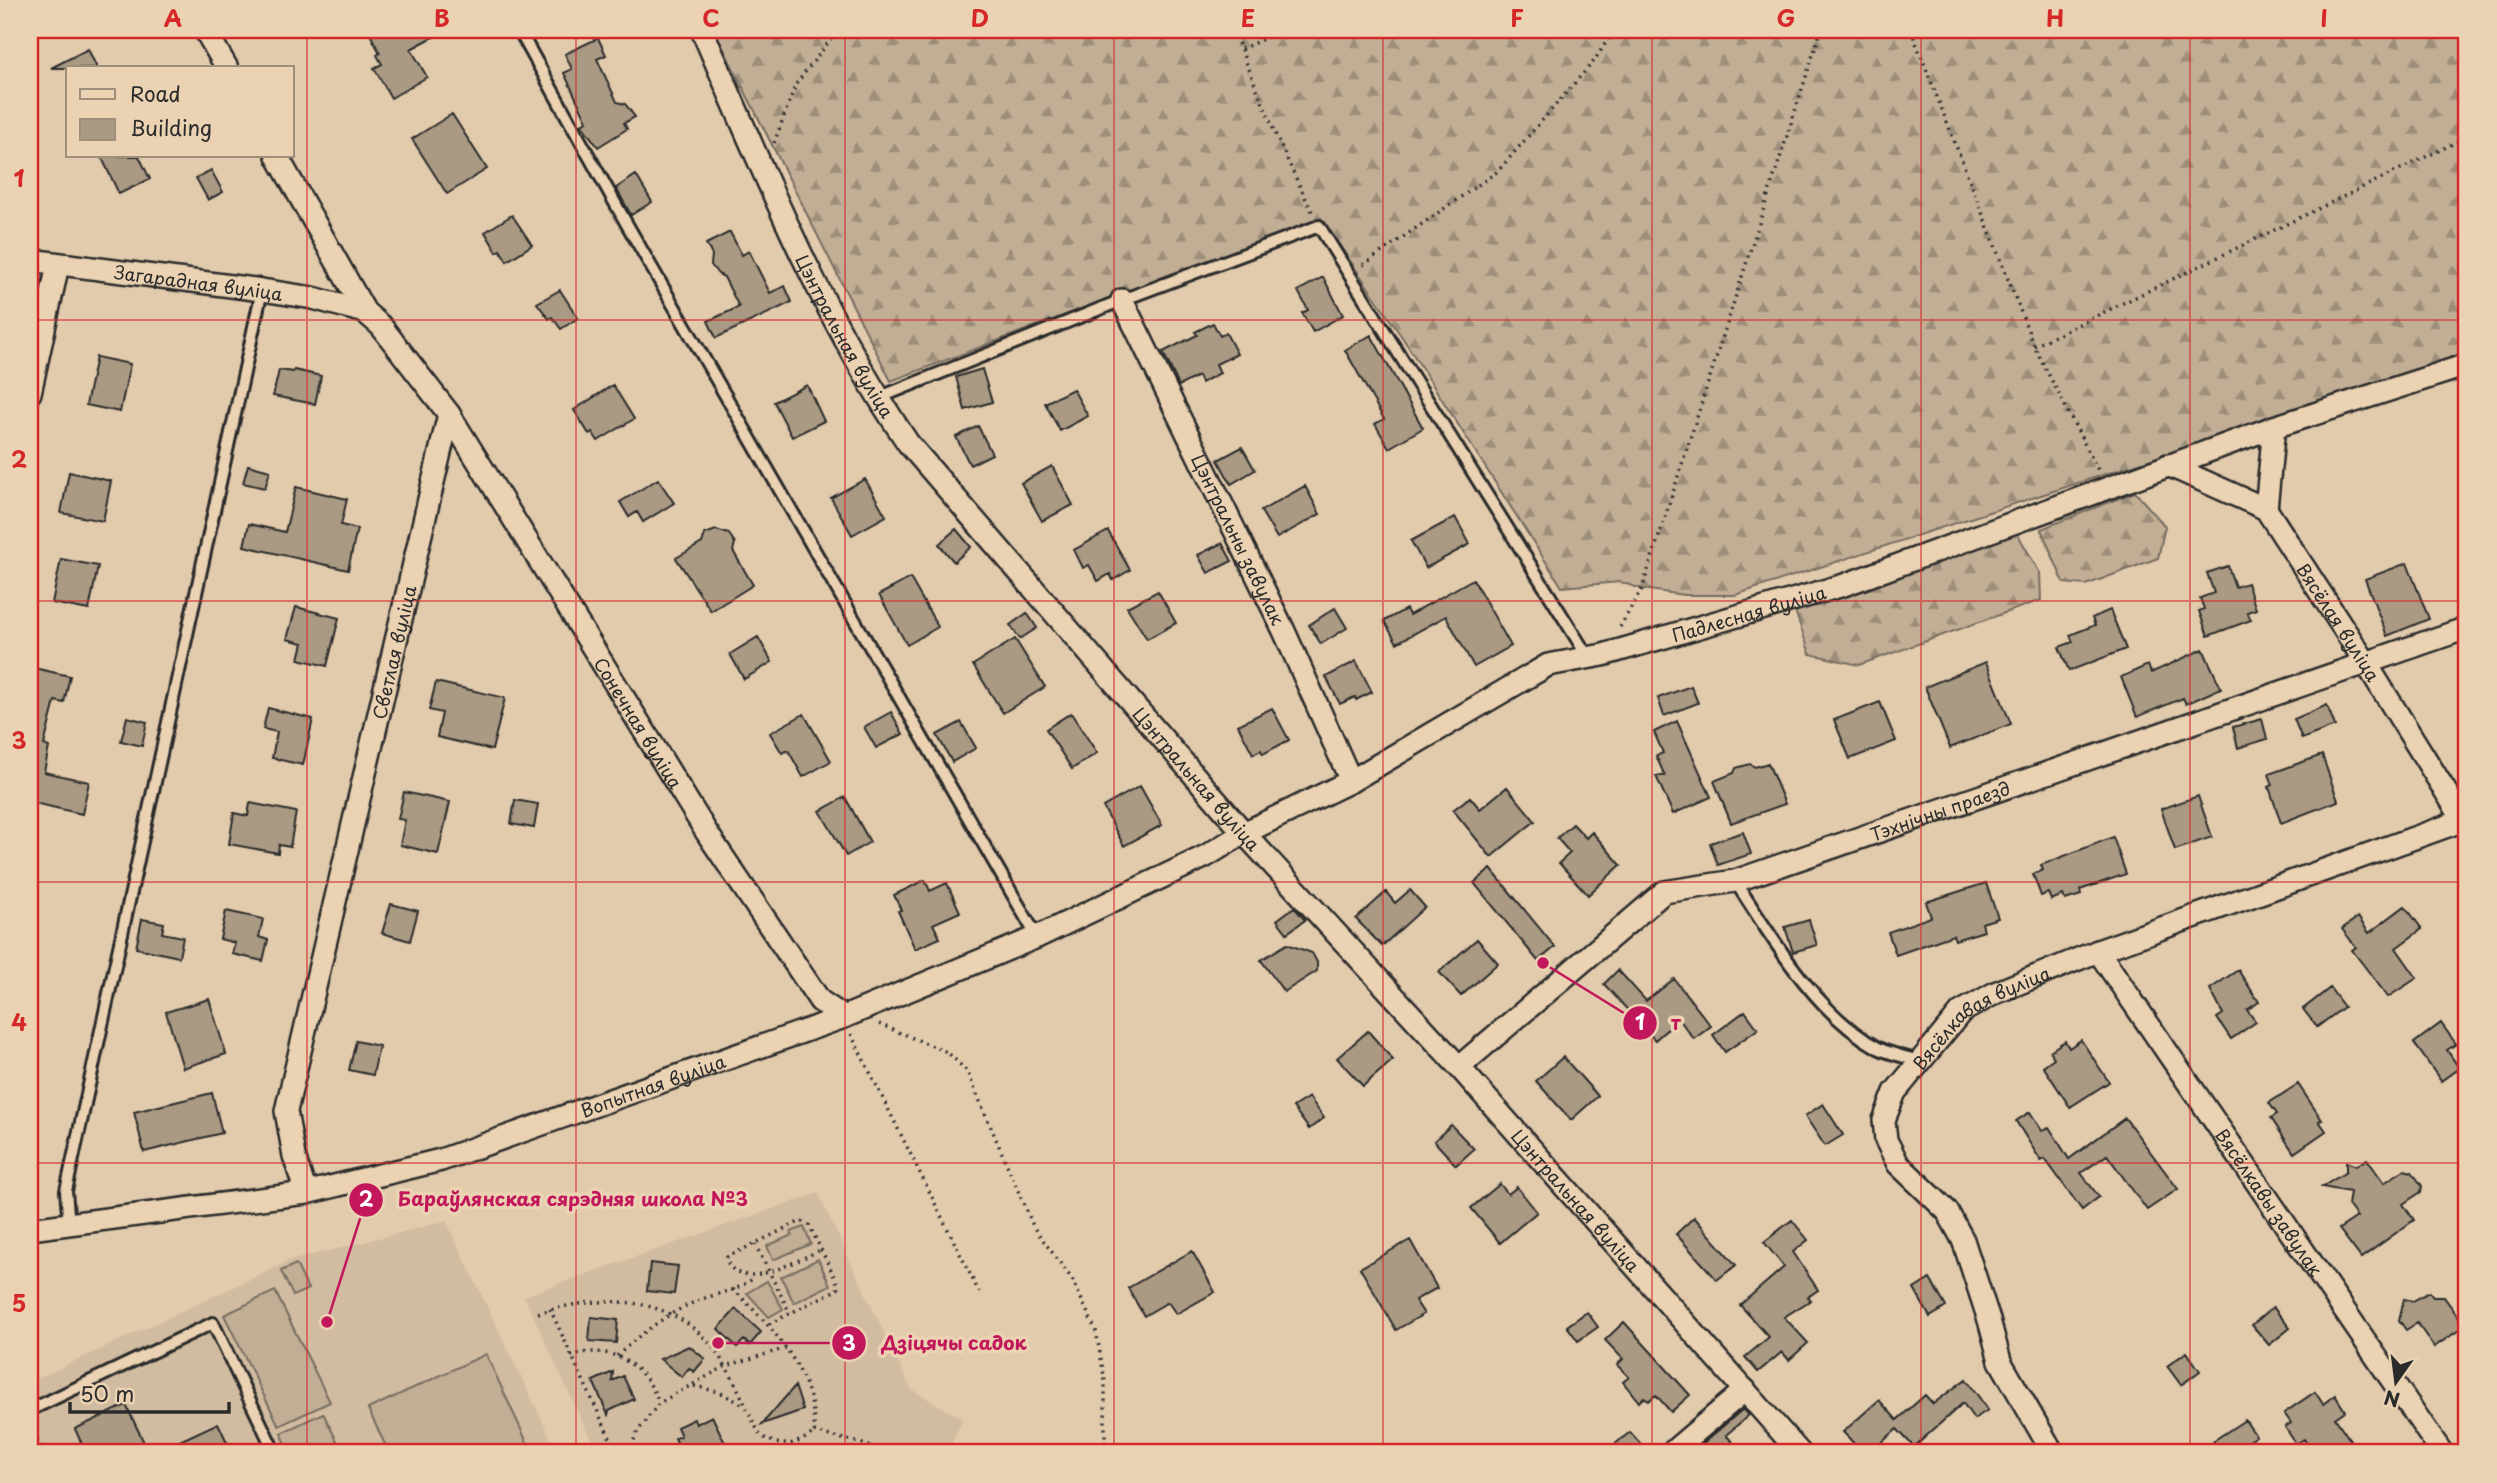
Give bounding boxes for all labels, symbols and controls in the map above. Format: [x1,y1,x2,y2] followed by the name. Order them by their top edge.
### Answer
[164,0,182,35] text: A
[434,0,450,35] text: B
[702,0,720,35] text: C
[971,0,989,35] text: D
[1241,0,1255,35] text: E
[1510,0,1524,35] text: F
[1777,0,1795,35] text: G
[2046,0,2064,35] text: H
[2320,0,2328,35] text: I
[66,66,294,158] legend
[130,77,181,109] text: Road
[130,111,212,143] text: Building
[14,160,25,195] text: 1
[790,249,901,423] street label: Цэнтральная вуліца
[113,258,285,307] street label: Загарадная вуліца
[11,441,27,476] text: 2
[1186,449,1292,629] street label: Цэнтральны завулак
[2291,557,2387,686] street label: Вясёлая вуліца
[1669,577,1829,648] street label: Падлесная вуліца
[365,582,422,722] street label: Светлая вуліца
[588,652,690,794] street label: Сонечная вуліца
[1127,700,1267,856] street label: Цэнтральная вуліца
[11,722,27,757] text: 3
[1866,774,2013,847] street label: Тэхнічны праезд
[1906,958,2054,1075] street label: Вясёлкавая вуліца
[1622,1003,1695,1043] callout: т
[11,1004,27,1039] text: 4
[1635,1005,1645,1037] text: 1
[1671,1008,1682,1036] text: т
[576,1047,729,1123] street label: Вопытная вуліца
[1506,1122,1647,1277] street label: Цэнтральная вуліца
[2210,1123,2330,1281] street label: Вясёлкавы завулак
[348,1180,764,1220] callout: Бараўлянская сярэдняя школа №3
[359,1182,374,1214] text: 2
[398,1184,748,1212] text: Бараўлянская сярэдняя школа №3
[12,1285,26,1320] text: 5
[832,1323,1041,1363] callout: Дзіцячы садок
[842,1326,856,1358] text: 3
[880,1328,1028,1356] text: Дзіцячы садок
[2360,1346,2430,1416] north arrow
[70,1371,229,1415] scale bar
[80,1377,134,1409] text: 50 m
[2381,1384,2402,1415] text: N

